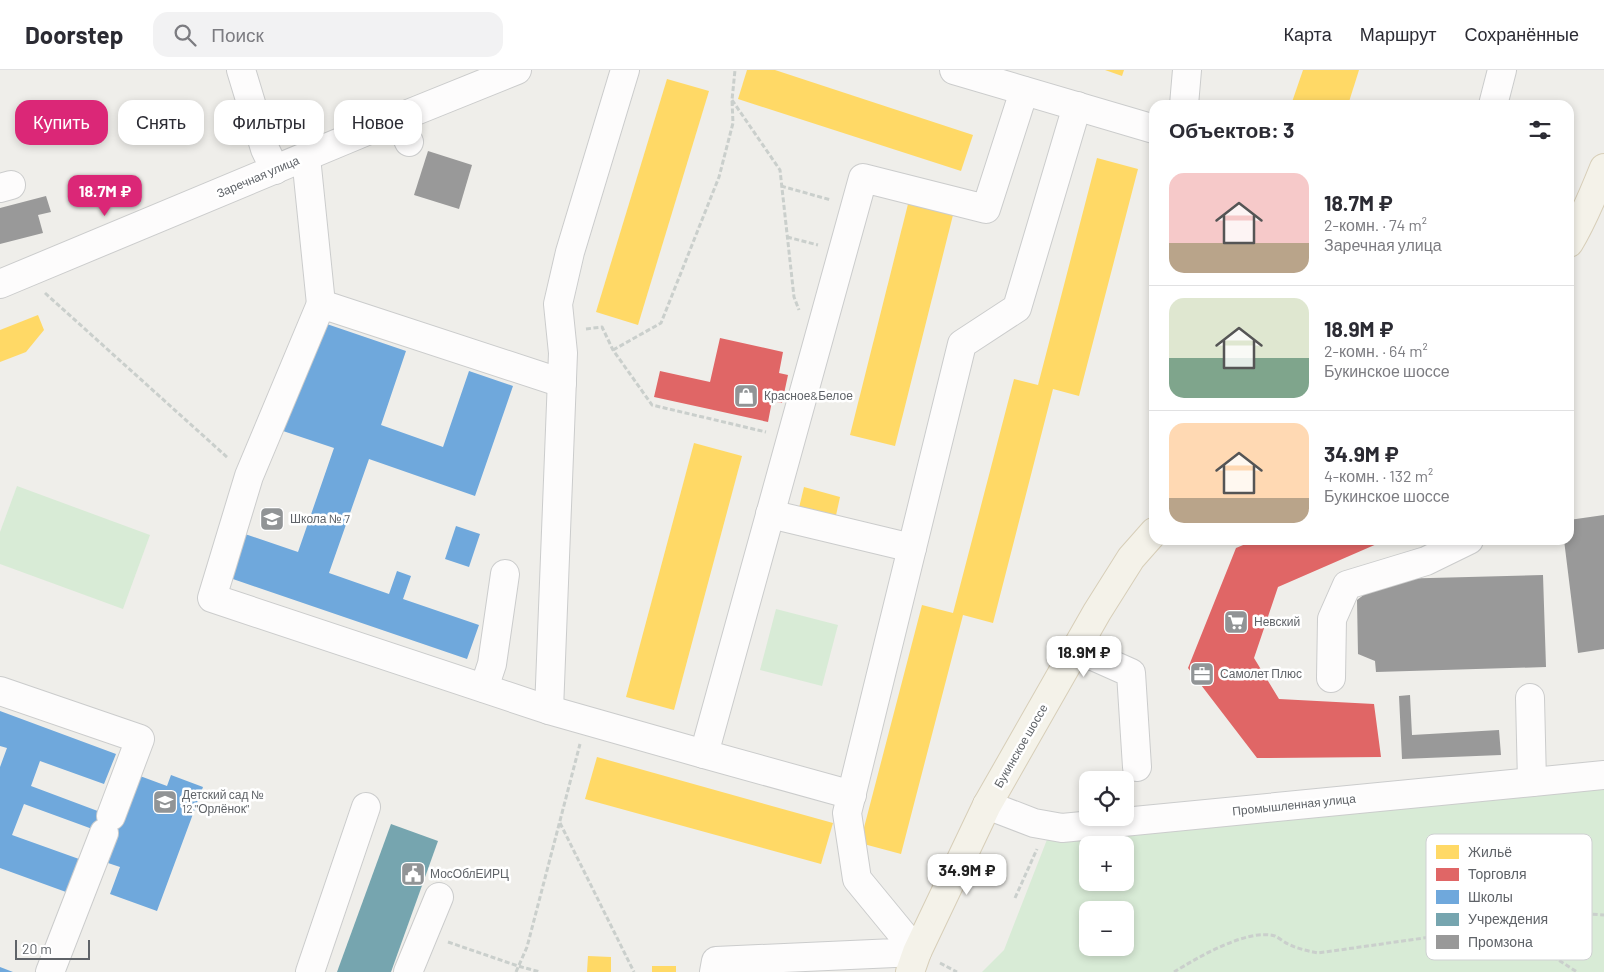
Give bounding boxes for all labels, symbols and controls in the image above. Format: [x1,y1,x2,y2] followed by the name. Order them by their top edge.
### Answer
[153,12,503,57] search box
[25,20,123,49] text: Doorstep
[171,21,199,49] icon: search
[211,23,264,46] text: Поиск
[1284,23,1332,45] text: Карта
[1360,23,1436,45] text: Маршрут
[1464,23,1579,45] text: Сохранённые
[15,100,108,145] chip: Купить
[118,100,204,145] chip: Снять
[214,100,324,145] chip: Фильтры
[334,100,422,145] chip: Новое
[1526,116,1554,144] icon: filters
[1169,117,1294,142] text: Объектов: 3
[214,152,302,201] street label: Заречная улица
[59,174,151,217] pin: 18.7M ₽
[79,181,131,200] text: 18.7M ₽
[1324,190,1393,215] text: 18.7M ₽
[1209,193,1269,253] icon: home
[1324,215,1427,234] text: 2-комн. · 74 m²
[1324,235,1442,254] text: Заречная улица
[1324,316,1394,341] text: 18.9M ₽
[1209,318,1269,378] icon: home
[1324,341,1428,360] text: 2-комн. · 64 m²
[1324,361,1450,380] text: Букинское шоссе
[733,383,759,409] shop icon: Красное&Белое
[764,388,853,403] place label: Красное&Белое
[1324,441,1399,466] text: 34.9M ₽
[1209,443,1269,503] icon: home
[1324,466,1433,485] text: 4-комн. · 132 m²
[1324,486,1450,505] text: Букинское шоссе
[259,506,285,532] school or university icon: Школа № 7
[290,511,350,525] place label: Школа № 7
[1223,609,1249,635] supermarket icon: Невский
[1254,614,1300,628] place label: Невский
[1038,636,1130,678] pin: 18.9M ₽
[1058,642,1111,661] text: 18.9M ₽
[1189,661,1215,687] office icon: Самолет Плюс
[1220,666,1302,680] place label: Самолет Плюс
[990,701,1051,790] street label: Букинское шоссе
[1079,771,1134,956] map controls
[1079,771,1134,826] button: locate
[182,787,264,816] place label: Детский сад № 12 "Орлёнок"
[152,789,178,815] school or university icon: Детский сад № 12 "Орлёнок"
[1232,791,1357,818] street label: Промышленная улица
[1426,834,1592,960] legend
[1079,836,1134,891] button: +
[1468,843,1512,860] text: Жильё
[921,854,1013,896] pin: 34.9M ₽
[939,860,996,879] text: 34.9M ₽
[400,861,426,887] public building icon: МосОблЕИРЦ
[1468,865,1526,882] text: Торговля
[430,866,509,881] place label: МосОблЕИРЦ
[1468,888,1513,905] text: Школы
[1079,901,1134,956] button: −
[1468,910,1548,927] text: Учреждения
[1468,933,1533,950] text: Промзона
[15,937,90,960] scale bar
[22,940,52,957] text: 20 m

